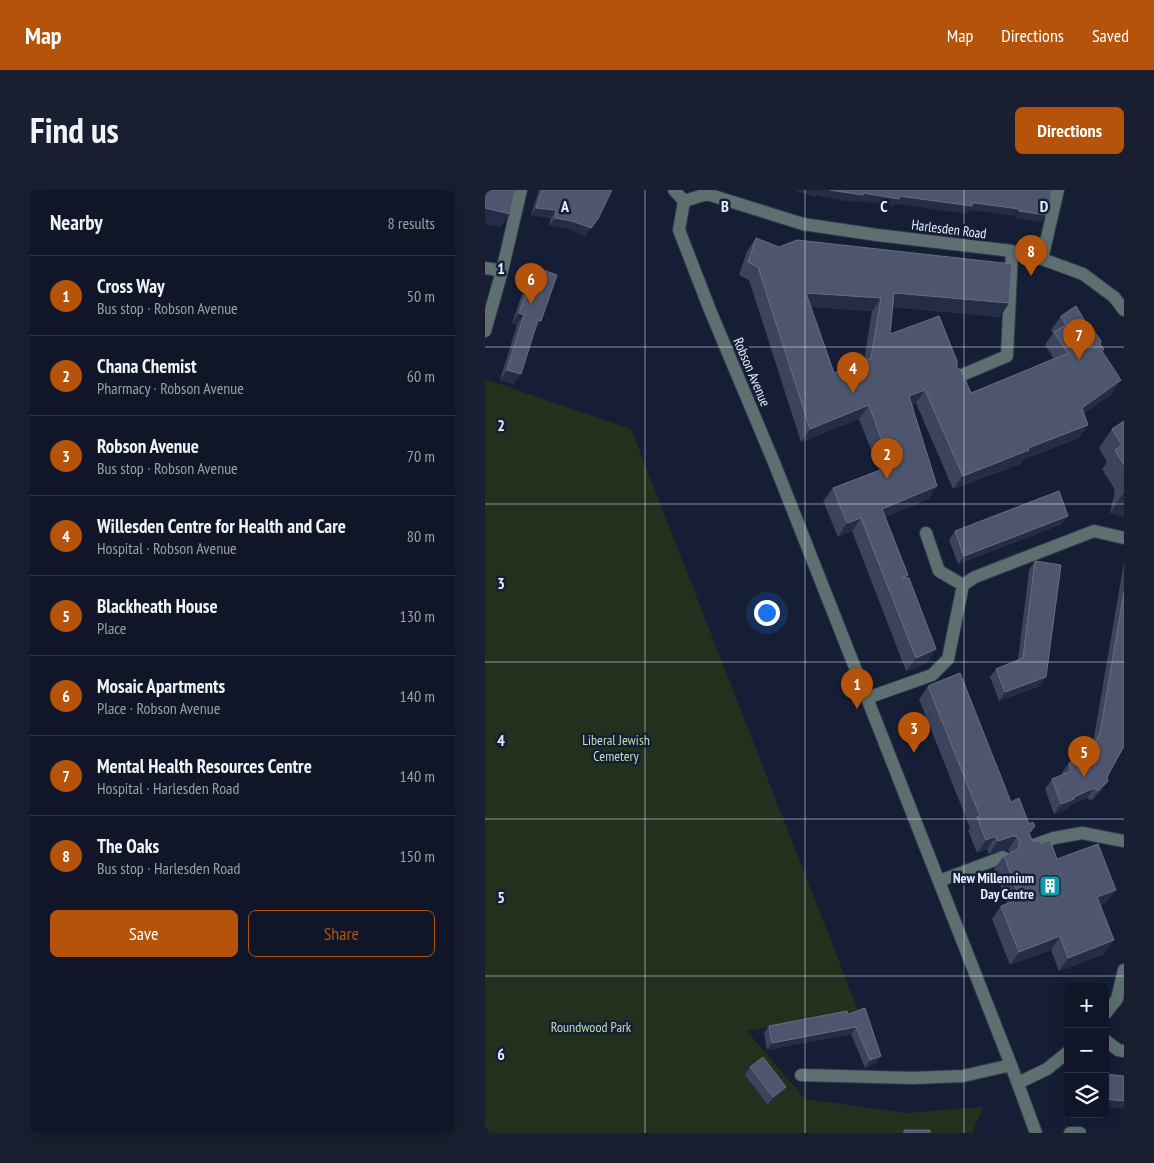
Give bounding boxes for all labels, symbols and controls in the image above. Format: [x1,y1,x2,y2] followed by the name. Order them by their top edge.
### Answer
[25,20,62,51] text: Map
[947,24,973,47] text: Map
[1001,24,1064,47] text: Directions
[1092,24,1129,47] text: Saved
[30,107,119,153] text: Find us
[1015,107,1124,154] button: Directions
[560,196,570,216] text: A
[721,196,729,216] text: B
[880,196,888,216] text: C
[1040,196,1049,216] text: D
[50,209,103,236] text: Nearby
[388,213,435,233] text: 8 results
[910,215,988,243] street label: Harlesden Road
[1015,235,1047,276] pin: 8
[497,258,505,278] text: 1
[515,263,547,304] pin: 6
[97,274,165,298] text: Cross Way
[62,286,70,306] text: 1
[407,286,435,306] text: 50 m
[97,298,238,318] text: Bus stop · Robson Avenue
[1063,319,1095,360] pin: 7
[729,335,775,409] street label: Robson Avenue
[837,352,869,393] pin: 4
[97,354,197,378] text: Chana Chemist
[62,366,70,386] text: 2
[407,366,435,386] text: 60 m
[97,378,244,398] text: Pharmacy · Robson Avenue
[497,415,505,435] text: 2
[97,434,199,458] text: Robson Avenue
[871,438,903,479] pin: 2
[62,446,70,466] text: 3
[407,446,435,466] text: 70 m
[97,458,238,478] text: Bus stop · Robson Avenue
[97,514,346,538] text: Willesden Centre for Health and Care
[62,526,70,546] text: 4
[407,526,435,546] text: 80 m
[97,538,237,558] text: Hospital · Robson Avenue
[497,573,505,593] text: 3
[97,594,218,618] text: Blackheath House
[754,600,780,626] your location
[62,606,70,626] text: 5
[400,606,435,626] text: 130 m
[97,618,126,638] text: Place
[841,668,873,709] pin: 1
[97,674,225,698] text: Mosaic Apartments
[62,686,70,706] text: 6
[400,686,435,706] text: 140 m
[97,698,220,718] text: Place · Robson Avenue
[898,712,930,753] pin: 3
[497,730,505,750] text: 4
[582,731,650,765] park label: Liberal Jewish Cemetery
[1068,736,1100,777] pin: 5
[97,754,312,778] text: Mental Health Resources Centre
[62,766,70,786] text: 7
[400,766,435,786] text: 140 m
[97,778,239,798] text: Hospital · Harlesden Road
[97,834,159,858] text: The Oaks
[62,846,70,866] text: 8
[400,846,435,866] text: 150 m
[97,858,240,878] text: Bus stop · Harlesden Road
[953,869,1034,903] place label: New Millennium Day Centre
[1038,874,1062,898] building icon: New Millennium Day Centre
[497,887,505,907] text: 5
[50,910,238,957] button: Save
[248,910,435,957] button: Share
[1064,983,1109,1118] map controls
[1064,983,1109,1028] button: +
[551,1018,632,1036] park label: Roundwood Park
[1064,1028,1109,1073] button: −
[497,1044,505,1064] text: 6
[1064,1073,1109,1118] button: layers

